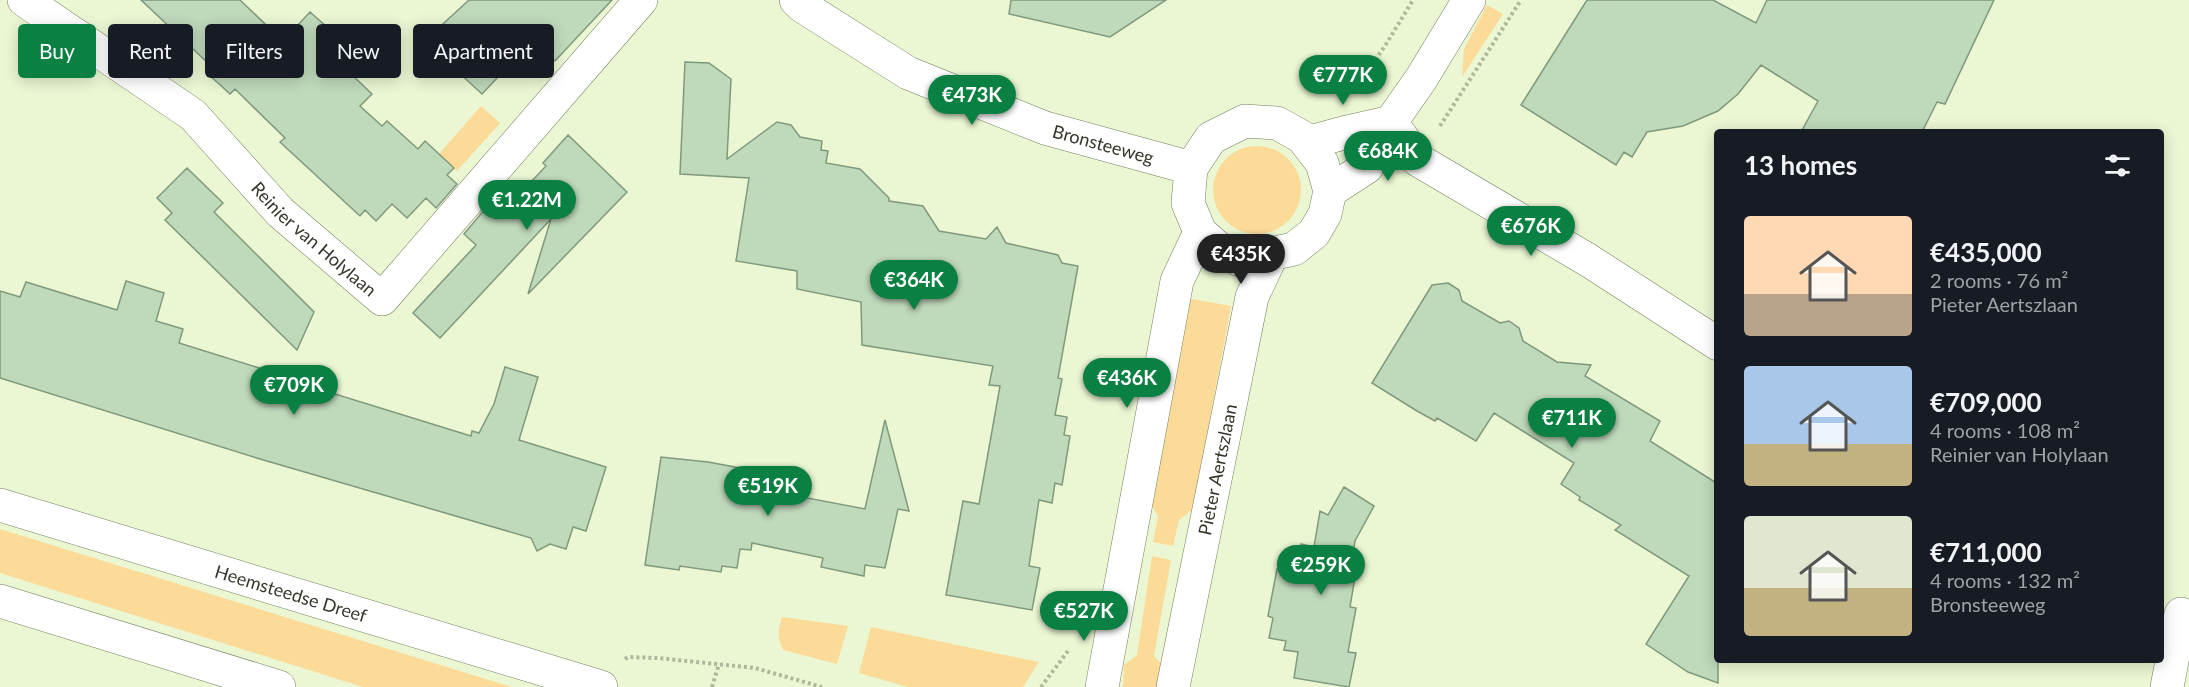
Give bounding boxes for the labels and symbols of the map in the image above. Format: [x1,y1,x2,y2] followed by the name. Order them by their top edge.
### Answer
[1301,55,1385,106] pin: €777K
[930,75,1014,126] pin: €473K
[1050,120,1156,168] street label: Bronsteeweg
[1346,131,1430,182] pin: €684K
[247,177,381,301] street label: Reinier van Holylaan
[478,180,576,231] pin: €1.22M
[1489,206,1573,257] pin: €676K
[1199,234,1283,285] pin: €435K
[872,260,956,311] pin: €364K
[1085,358,1169,409] pin: €436K
[252,365,336,416] pin: €709K
[1530,398,1614,449] pin: €711K
[1193,402,1241,537] street label: Pieter Aertszlaan
[726,466,810,517] pin: €519K
[1279,545,1363,596] pin: €259K
[212,560,370,627] street label: Heemsteedse Dreef
[1042,591,1126,642] pin: €527K

